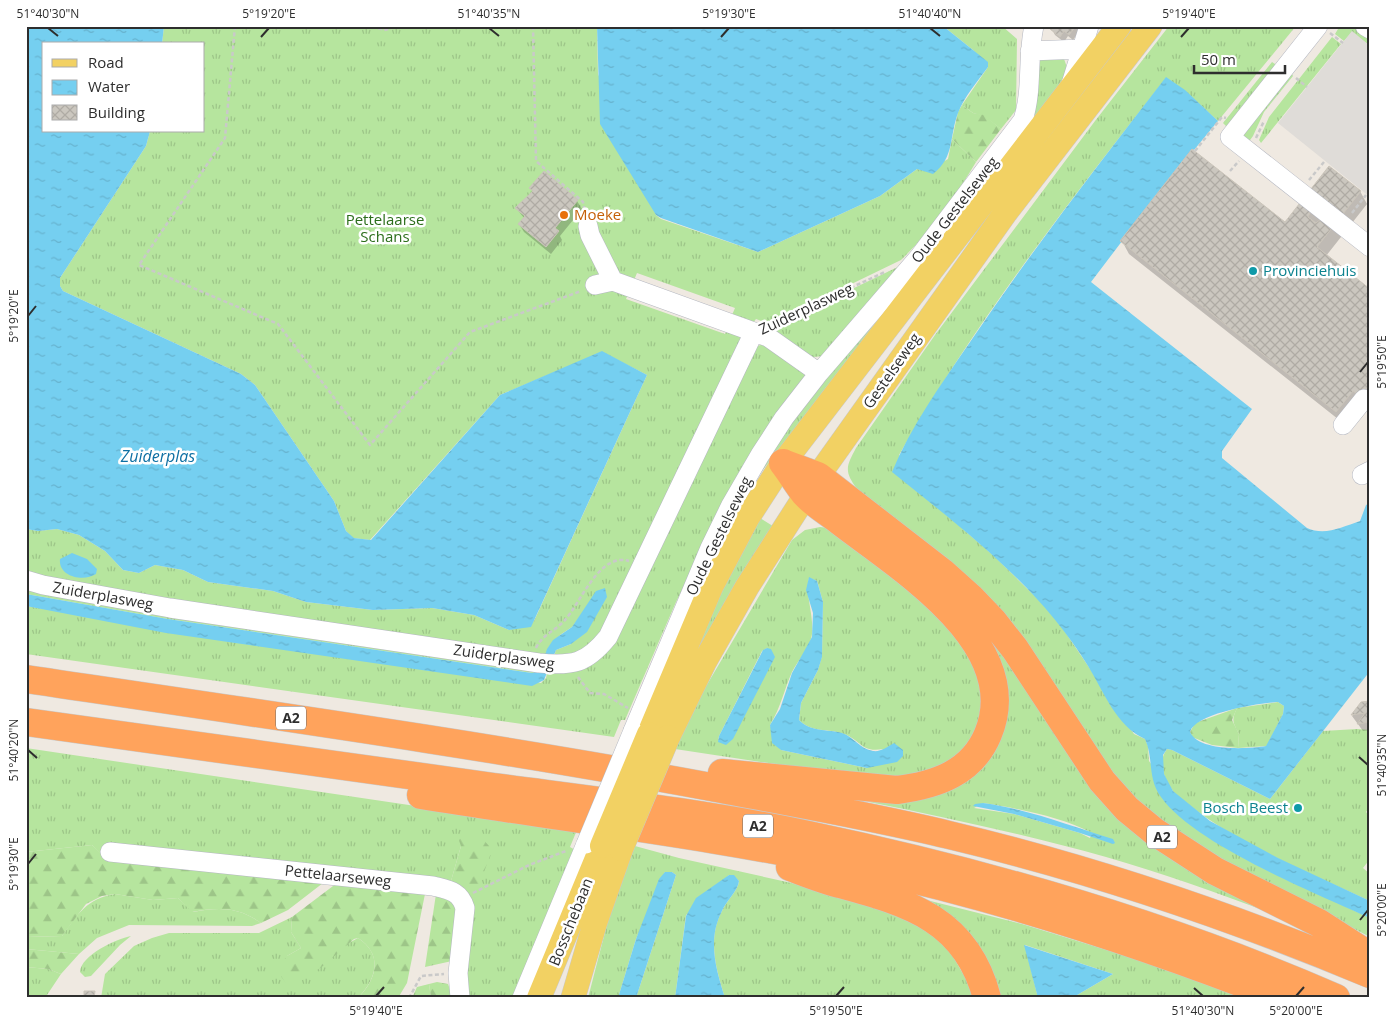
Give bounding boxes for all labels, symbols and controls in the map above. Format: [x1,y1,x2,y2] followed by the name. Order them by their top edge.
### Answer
[17,5,79,22] text: 51°40'30"N
[242,5,296,22] text: 5°19'20"E
[458,5,520,22] text: 51°40'35"N
[702,5,756,22] text: 5°19'30"E
[899,5,961,22] text: 51°40'40"N
[1162,5,1216,22] text: 5°19'40"E
[42,42,205,132] legend
[1194,42,1285,74] scale bar
[1201,49,1236,69] text: 50 m
[88,52,124,72] text: Road
[88,76,130,96] text: Water
[88,102,145,122] text: Building
[906,152,1002,267] street label: Oude Gestelseweg
[574,204,621,224] place label: Moeke
[346,209,424,246] park label: Pettelaarse Schans
[558,209,570,221] marker: Moeke
[1263,260,1356,280] place label: Provinciehuis
[1247,265,1259,277] marker: Provinciehuis
[755,277,856,339] street label: Zuiderplasweg
[5,289,22,343] text: 5°19'20"E
[858,329,925,412] street label: Gestelseweg
[1373,335,1390,389] text: 5°19'50"E
[120,445,195,467] water label: Zuiderplas
[681,473,756,598] street label: Oude Gestelseweg
[51,576,155,614] street label: Zuiderplasweg
[452,639,556,673] street label: Zuiderplasweg
[276,706,306,730] road number: A2
[5,719,22,781] text: 51°40'20"N
[1373,734,1390,796] text: 51°40'35"N
[1203,797,1288,817] place label: Bosch Beest
[1292,802,1304,814] marker: Bosch Beest
[743,814,773,838] road number: A2
[1147,826,1177,849] road number: A2
[5,837,22,891] text: 5°19'30"E
[284,859,392,891] street label: Pettelaarseweg
[543,875,597,968] street label: Bosschebaan
[1373,883,1390,937] text: 5°20'00"E
[349,1002,403,1019] text: 5°19'40"E
[809,1002,863,1019] text: 5°19'50"E
[1172,1002,1234,1019] text: 51°40'30"N
[1269,1002,1323,1019] text: 5°20'00"E

